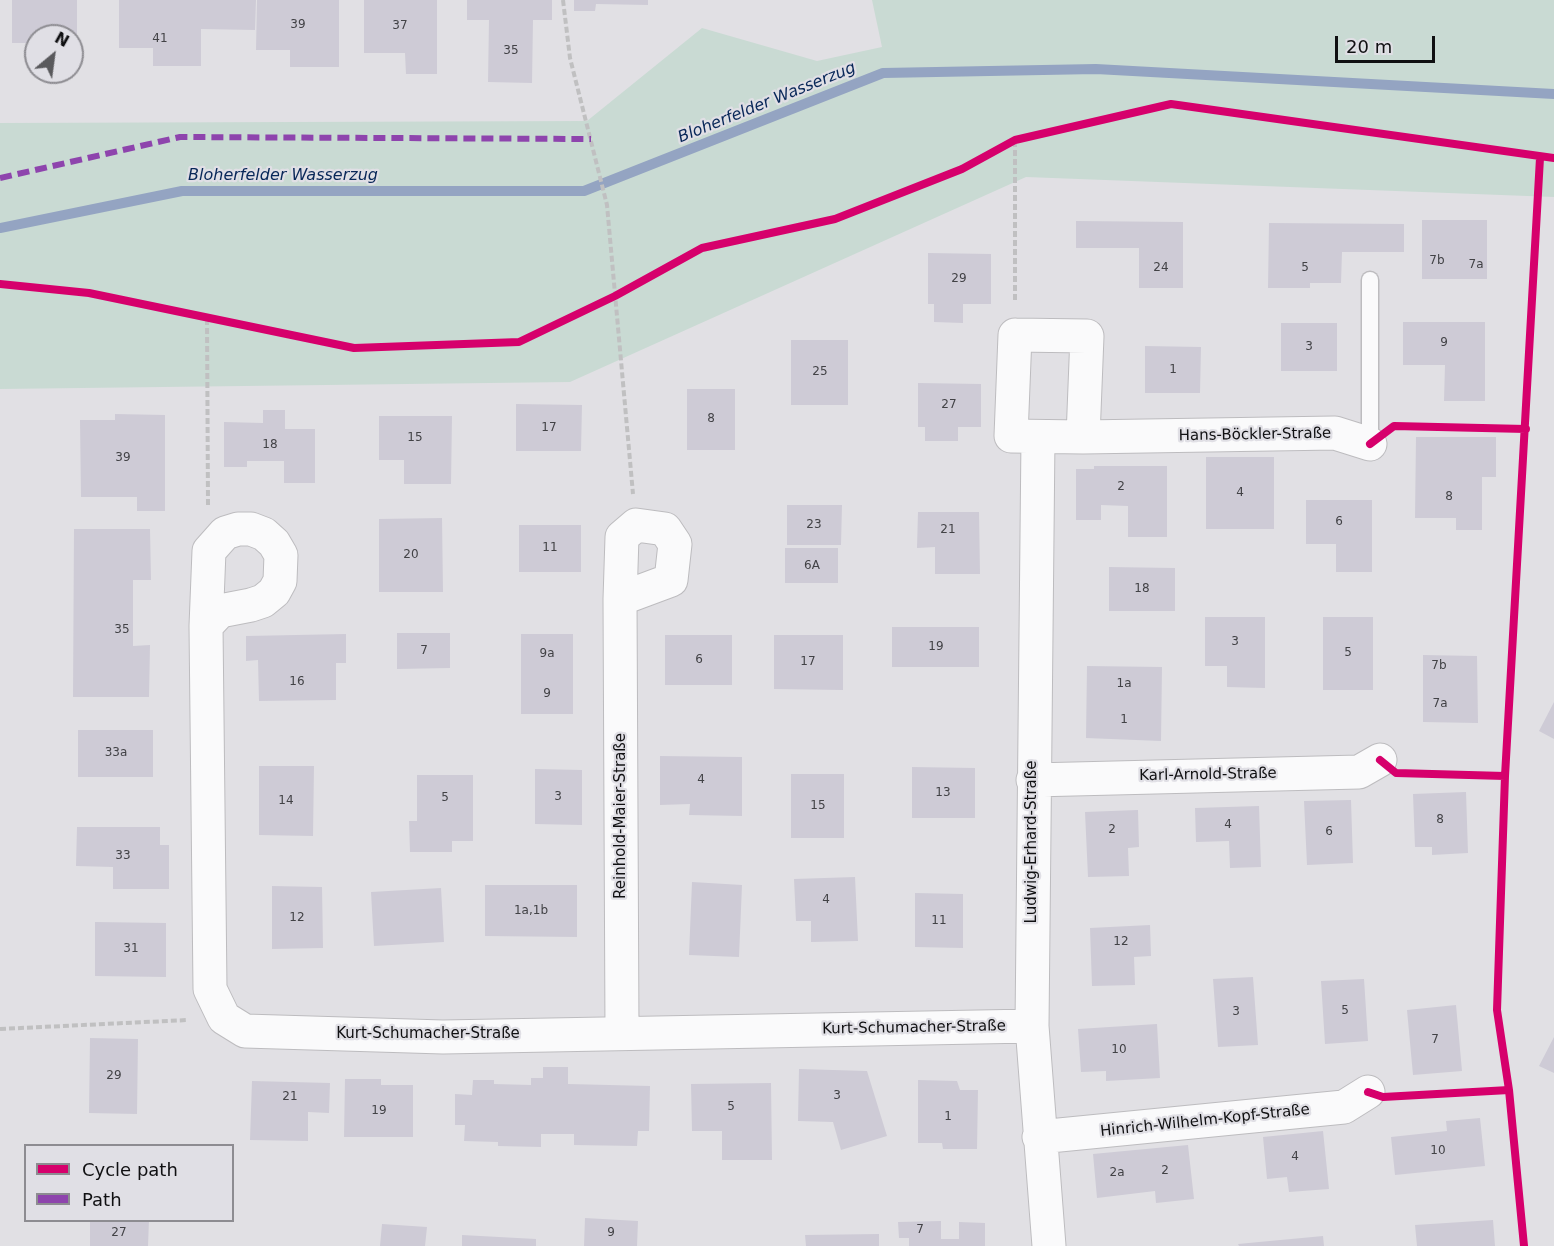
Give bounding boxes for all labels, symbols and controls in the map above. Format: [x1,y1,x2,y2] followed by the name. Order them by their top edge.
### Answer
[290,18,306,32] house number: 39
[392,19,408,33] house number: 37
[24,24,84,84] north arrow
[1338,24,1438,62] scale bar
[52,28,72,51] text: N
[152,32,168,46] house number: 41
[1346,36,1392,57] text: 20 m
[503,44,519,58] house number: 35
[675,59,859,147] water label: Bloherfelder Wasserzug
[188,166,378,186] water label: Bloherfelder Wasserzug
[1429,254,1445,268] house number: 7b
[1469,258,1483,272] house number: 7a
[1153,261,1169,275] house number: 24
[1301,261,1309,275] house number: 5
[951,272,967,286] house number: 29
[1440,336,1448,350] house number: 9
[1305,340,1313,354] house number: 3
[1169,363,1177,377] house number: 1
[812,365,828,379] house number: 25
[941,398,957,412] house number: 27
[707,412,715,426] house number: 8
[541,421,557,435] house number: 17
[1179,425,1331,445] street label: Hans-Böckler-Straße
[407,431,423,445] house number: 15
[262,438,278,452] house number: 18
[115,451,131,465] house number: 39
[1117,480,1125,494] house number: 2
[1236,486,1244,500] house number: 4
[1445,490,1453,504] house number: 8
[1335,515,1343,529] house number: 6
[806,518,822,532] house number: 23
[940,523,956,537] house number: 21
[542,541,558,555] house number: 11
[403,548,419,562] house number: 20
[804,559,820,573] house number: 6A
[1134,582,1150,596] house number: 18
[114,623,130,637] house number: 35
[1231,635,1239,649] house number: 3
[928,640,944,654] house number: 19
[420,644,428,658] house number: 7
[1344,646,1352,660] house number: 5
[540,647,554,661] house number: 9a
[695,653,703,667] house number: 6
[800,655,816,669] house number: 17
[1431,659,1447,673] house number: 7b
[289,675,305,689] house number: 16
[1117,677,1131,691] house number: 1a
[543,687,551,701] house number: 9
[1433,697,1447,711] house number: 7a
[1120,713,1128,727] house number: 1
[612,733,630,899] street label: Reinhold-Maier-Straße
[105,746,127,760] house number: 33a
[1023,761,1041,923] street label: Ludwig-Erhard-Straße
[1139,765,1277,785] street label: Karl-Arnold-Straße
[697,773,705,787] house number: 4
[935,786,951,800] house number: 13
[554,790,562,804] house number: 3
[441,791,449,805] house number: 5
[278,794,294,808] house number: 14
[810,799,826,813] house number: 15
[1436,813,1444,827] house number: 8
[1224,818,1232,832] house number: 4
[1108,823,1116,837] house number: 2
[1325,825,1333,839] house number: 6
[115,849,131,863] house number: 33
[822,893,830,907] house number: 4
[514,904,548,918] house number: 1a,1b
[289,911,305,925] house number: 12
[931,914,947,928] house number: 11
[1113,935,1129,949] house number: 12
[123,942,139,956] house number: 31
[1341,1004,1349,1018] house number: 5
[1232,1005,1240,1019] house number: 3
[822,1017,1006,1039] street label: Kurt-Schumacher-Straße
[336,1025,520,1043] street label: Kurt-Schumacher-Straße
[1431,1033,1439,1047] house number: 7
[1111,1043,1127,1057] house number: 10
[106,1069,122,1083] house number: 29
[833,1089,841,1103] house number: 3
[282,1090,298,1104] house number: 21
[727,1100,735,1114] house number: 5
[1099,1101,1311,1141] street label: Hinrich-Wilhelm-Kopf-Straße
[371,1104,387,1118] house number: 19
[944,1110,952,1124] house number: 1
[24,1144,234,1222] legend
[1430,1144,1446,1158] house number: 10
[1291,1150,1299,1164] house number: 4
[82,1159,178,1180] text: Cycle path
[1161,1164,1169,1178] house number: 2
[1110,1166,1124,1180] house number: 2a
[82,1189,122,1210] text: Path
[916,1223,924,1237] house number: 7
[111,1226,127,1240] house number: 27
[607,1226,615,1240] house number: 9

